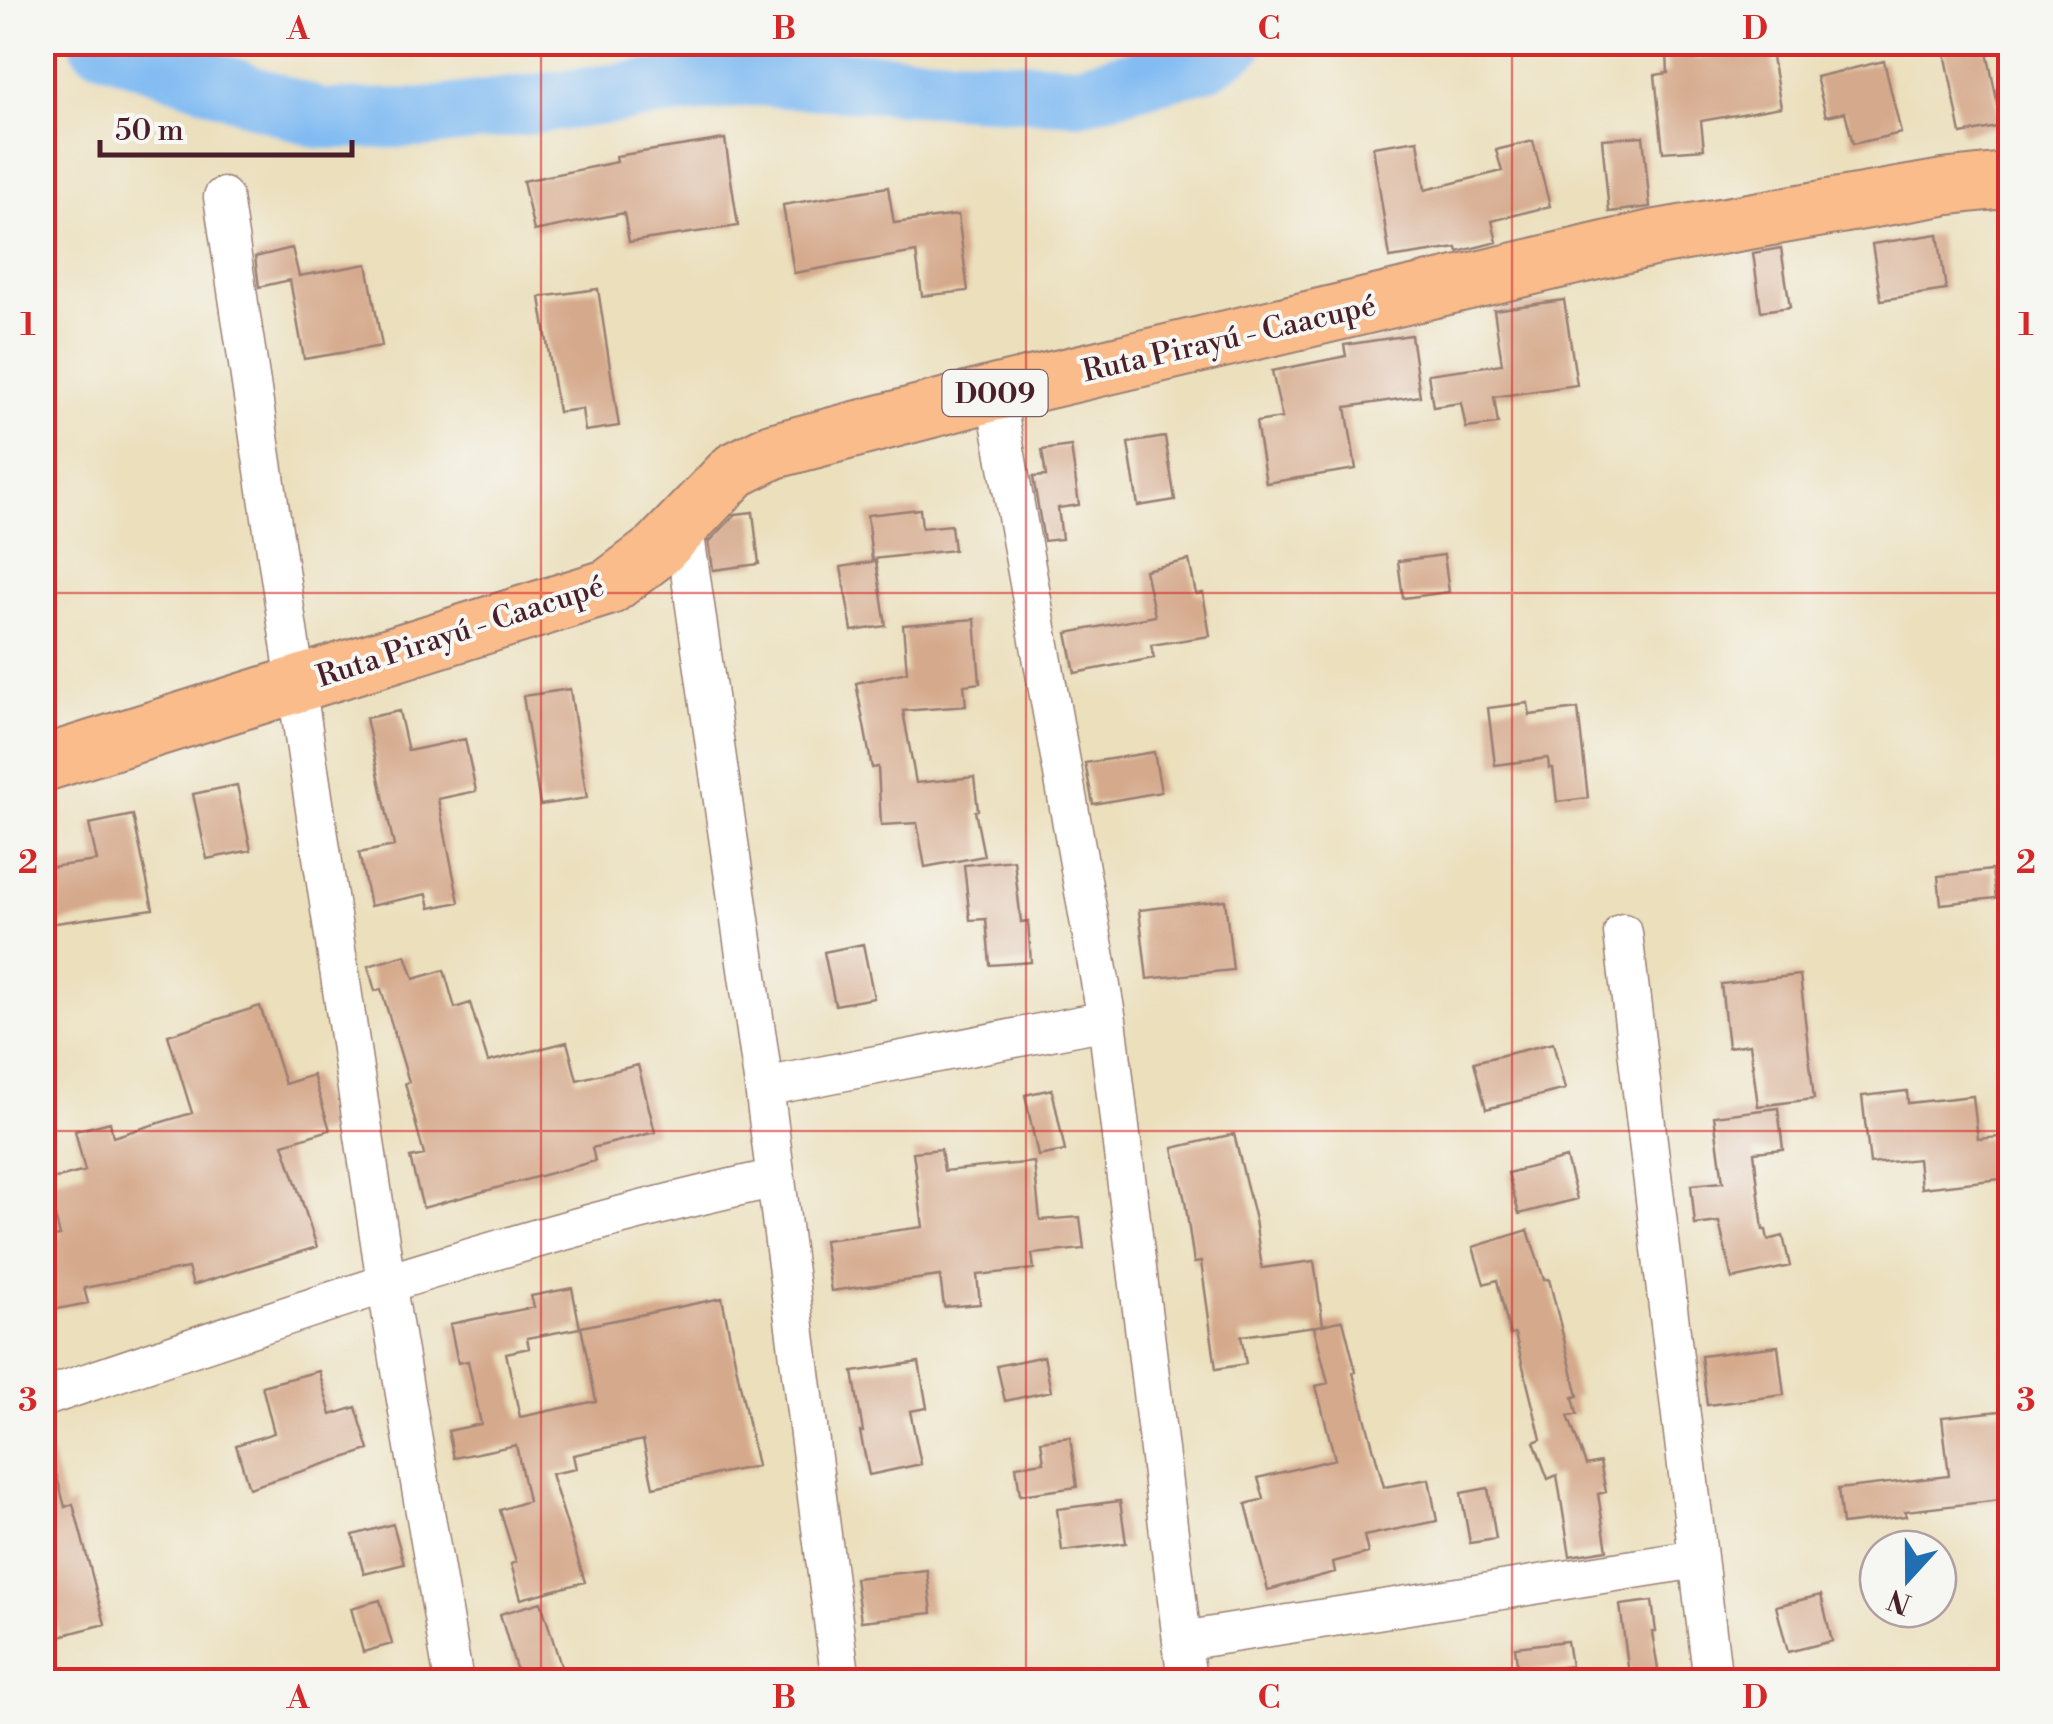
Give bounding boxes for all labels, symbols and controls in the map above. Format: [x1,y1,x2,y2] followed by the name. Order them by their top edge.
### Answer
[286,9,311,49] text: A
[772,9,796,49] text: B
[1258,9,1280,49] text: C
[1742,9,1768,49] text: D
[100,95,352,157] scale bar
[115,112,184,150] text: 50 m
[1079,287,1380,391] street label: Ruta Pirayú - Caacupé
[20,305,36,345] text: 1
[2018,305,2034,345] text: 1
[942,370,1048,416] road number: D009
[312,568,609,696] street label: Ruta Pirayú - Caacupé
[18,843,38,883] text: 2
[2016,843,2036,883] text: 2
[18,1381,38,1421] text: 3
[2016,1381,2036,1421] text: 3
[1858,1529,1958,1629] north arrow
[1883,1581,1916,1621] text: N
[286,1678,311,1718] text: A
[772,1678,796,1718] text: B
[1258,1678,1280,1718] text: C
[1742,1678,1768,1718] text: D

